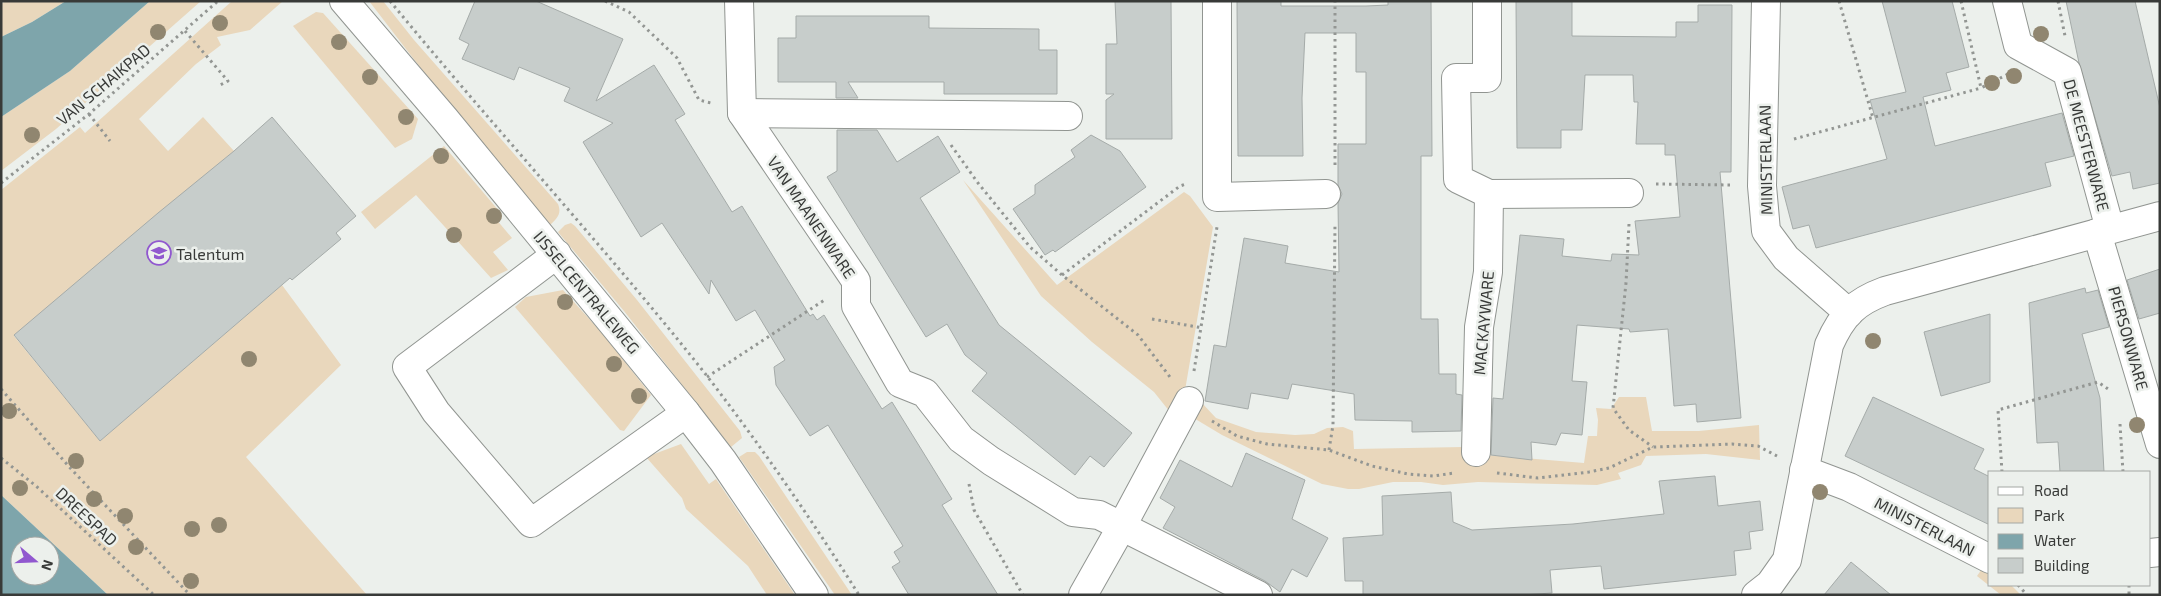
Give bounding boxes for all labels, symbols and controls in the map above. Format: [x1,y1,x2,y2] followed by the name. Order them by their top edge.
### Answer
[53,39,153,129] street label: VAN SCHAIKPAD
[2060,77,2114,213] street label: DE MEESTERWARE
[1755,105,1775,215] street label: MINISTERLAAN
[764,152,860,282] street label: VAN MAANENWARE
[530,227,644,357] street label: IJSSELCENTRALEWEG
[146,240,172,266] school or university icon: Talentum
[176,244,244,263] place label: Talentum
[1469,270,1497,376] street label: MACKAYWARE
[2105,284,2153,392] street label: PIERSONWARE
[1988,471,2151,586] legend
[2034,481,2069,499] text: Road
[52,483,122,549] street label: DREESPAD
[1872,493,1978,559] street label: MINISTERLAAN
[2034,506,2065,524] text: Park
[2034,531,2076,549] text: Water
[10,536,60,586] north arrow
[2034,556,2090,574] text: Building
[38,558,57,573] text: N

